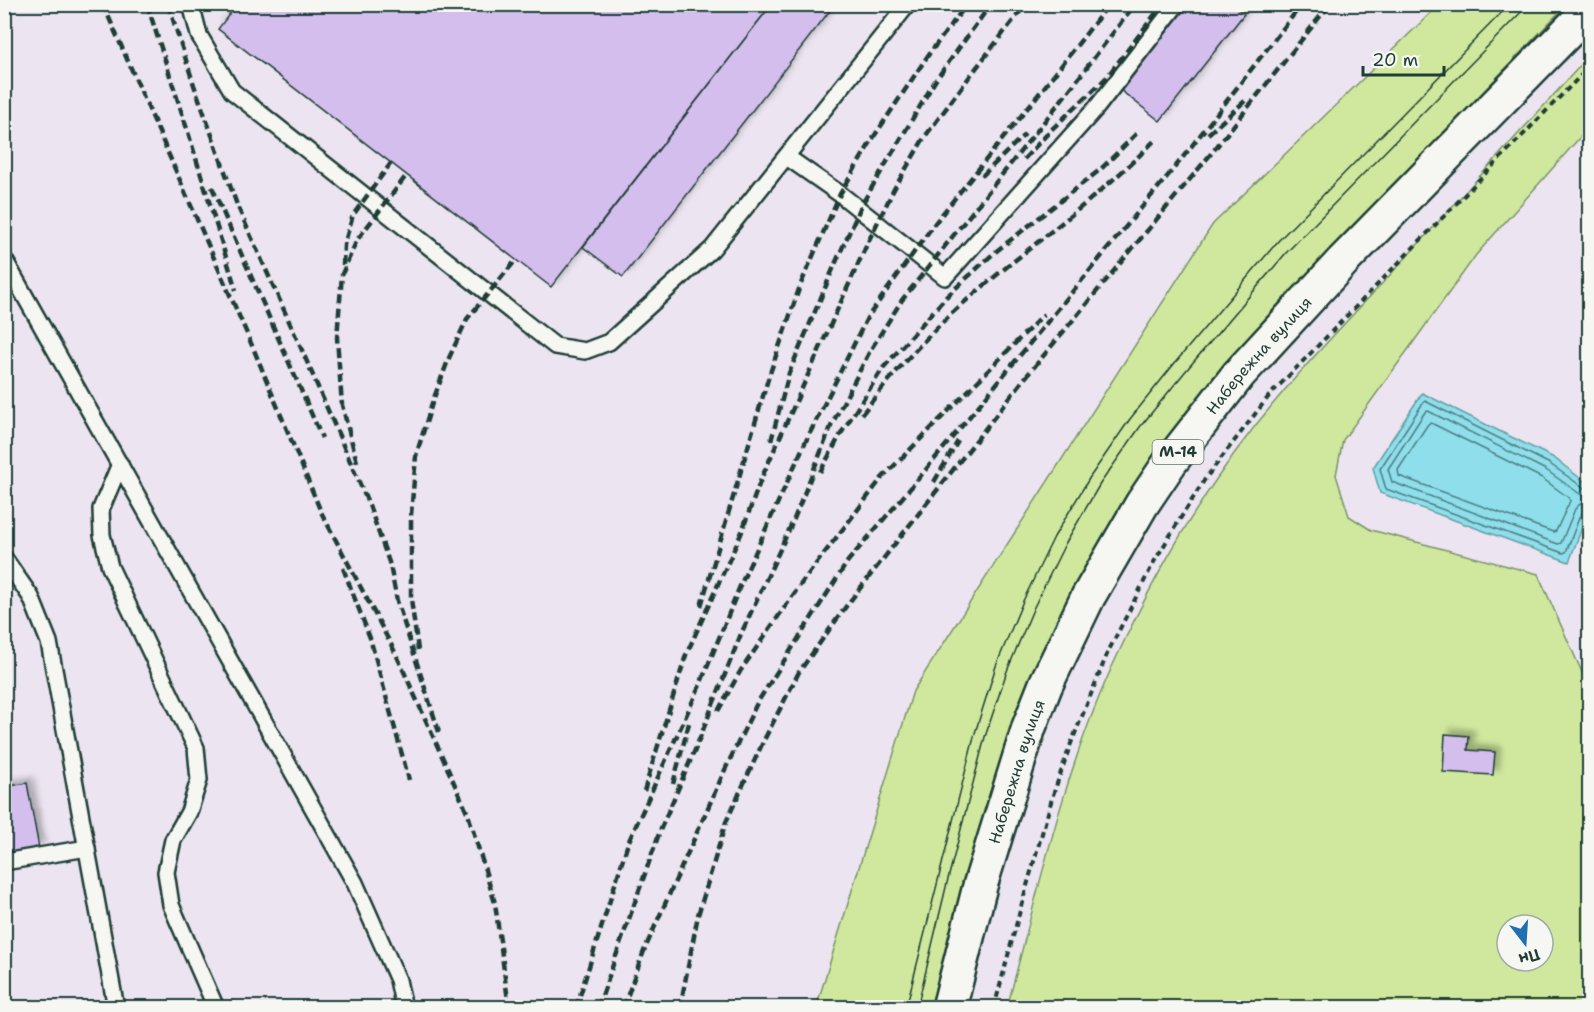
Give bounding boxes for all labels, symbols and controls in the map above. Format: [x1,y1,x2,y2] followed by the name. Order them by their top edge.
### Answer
[1363,39,1444,77] scale bar
[1372,48,1418,72] text: 20 m
[1201,292,1316,418] street label: Набережна вулиця
[1152,440,1204,464] road number: М-14
[983,696,1049,846] street label: Набережна вулиця
[1495,913,1555,973] north arrow
[1516,944,1542,970] text: Пн

